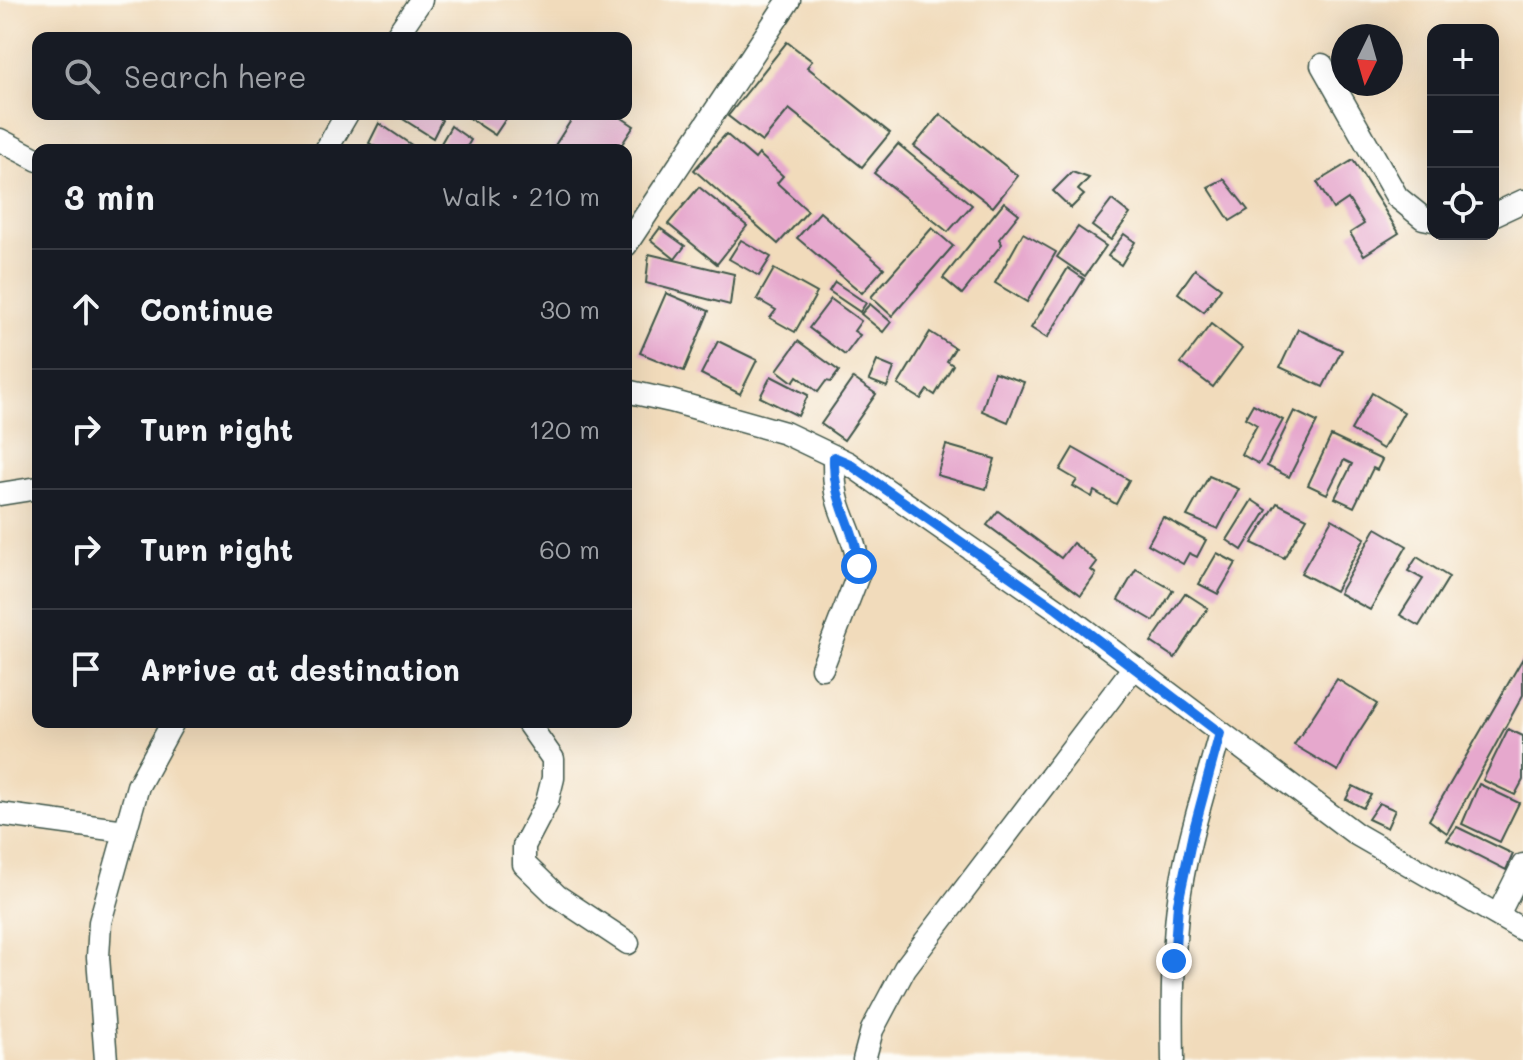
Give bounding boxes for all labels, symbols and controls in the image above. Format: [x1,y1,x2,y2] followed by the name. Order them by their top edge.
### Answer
[1331,24,1403,96] north arrow
[1427,24,1499,240] map controls
[1427,24,1499,96] button: +
[32,32,632,120] search box
[60,54,104,98] icon: search
[124,56,307,96] text: Search here
[1427,96,1499,168] button: −
[1427,168,1499,240] button: locate
[64,174,155,219] text: 3 min
[441,179,600,213] text: Walk · 210 m
[64,287,108,331] icon: ahead
[140,289,273,329] text: Continue
[540,292,600,326] text: 30 m
[64,407,108,451] icon: right
[140,409,293,449] text: Turn right
[529,412,600,446] text: 120 m
[64,527,108,571] icon: right
[140,529,293,569] text: Turn right
[539,532,600,566] text: 60 m
[841,548,877,584] route start
[64,647,108,691] icon: arrive
[140,649,460,689] text: Arrive at destination
[1156,943,1192,979] route end

